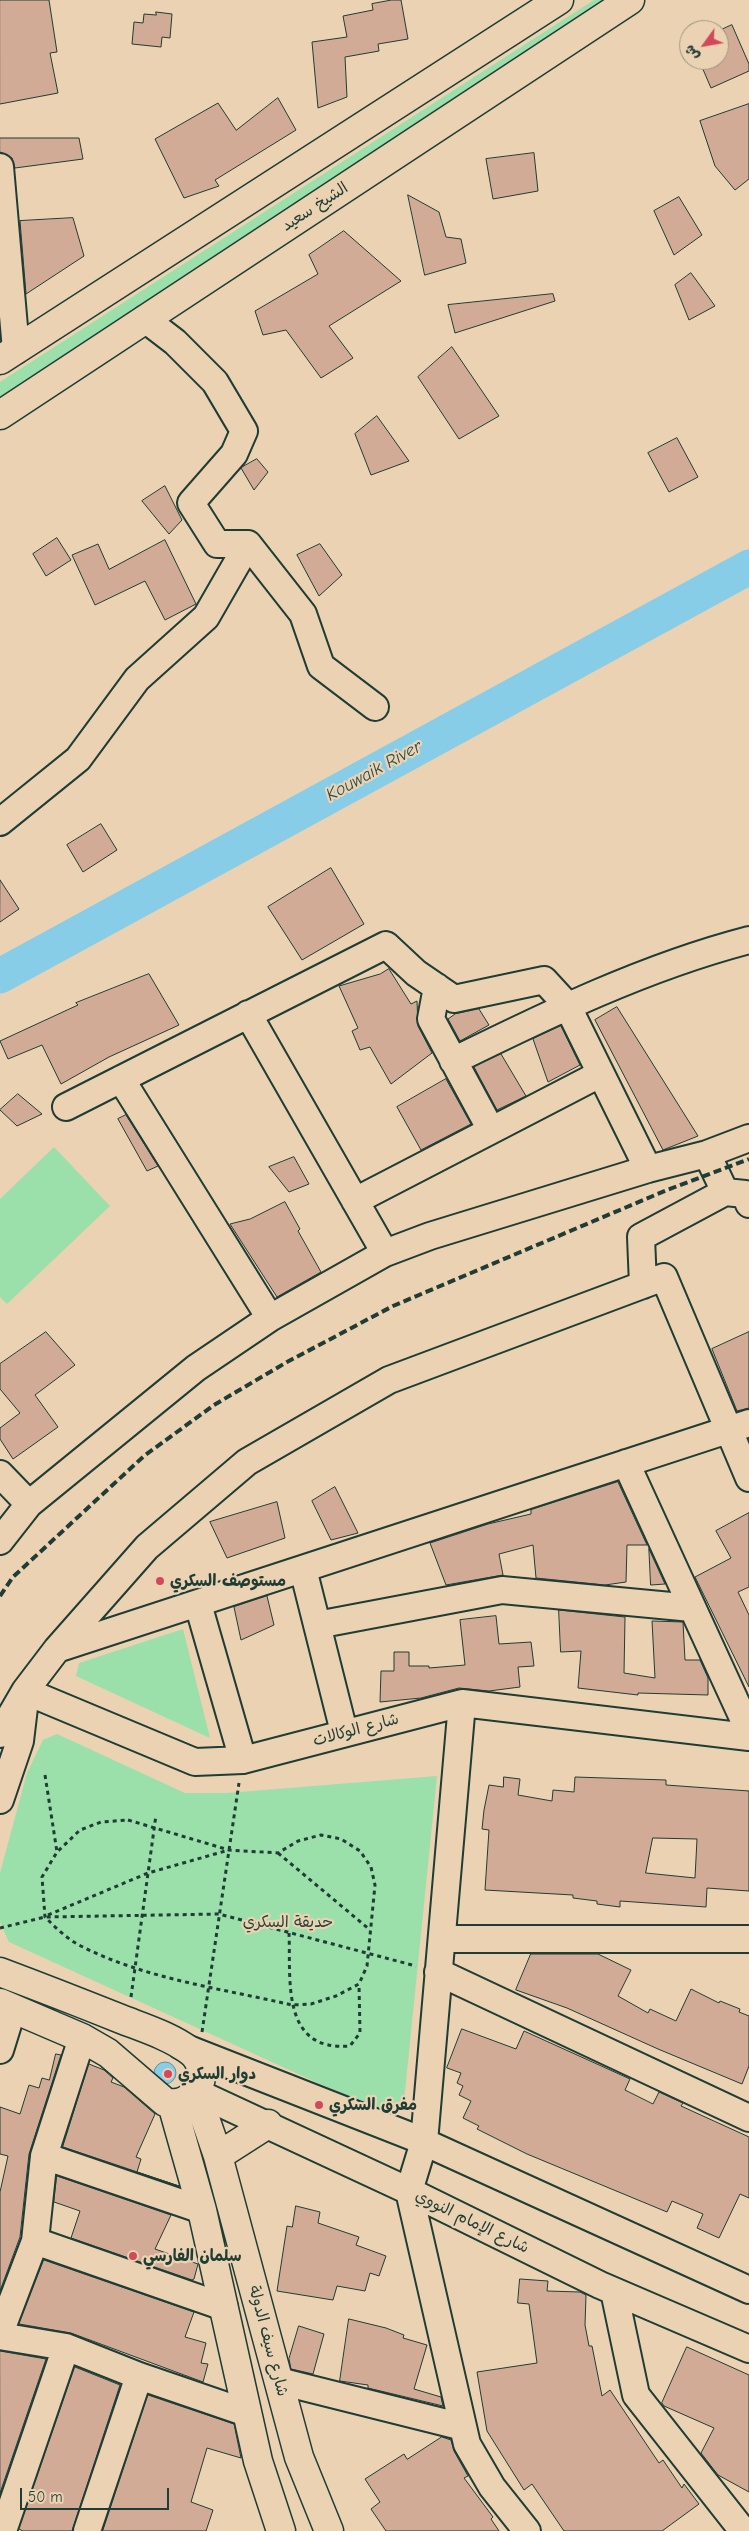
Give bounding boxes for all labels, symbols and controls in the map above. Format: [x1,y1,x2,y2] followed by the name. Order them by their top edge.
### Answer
[679,20,729,70] north arrow
[680,42,703,64] text: ش
[278,178,352,236] street label: الشيخ سعيد
[322,736,426,806] water label: Kouwaik River
[170,1571,286,1591] place label: مستوصف السكري
[154,1575,166,1587] marker: مستوصف السكري
[311,1709,401,1751] street label: شارع الوكالات
[243,1912,333,1932] park label: حديقة السكري
[178,2064,256,2084] place label: دوار السكري
[162,2068,174,2080] marker: دوار السكري
[329,2095,417,2115] place label: مفرق السكري
[313,2099,325,2111] marker: مفرق السكري
[412,2186,532,2258] street label: شارع الإمام النووي
[143,2246,241,2266] place label: سلمان الفارسي
[127,2250,139,2262] marker: سلمان الفارسي
[244,2283,292,2399] street label: شارع سيف الدولة
[22,2478,171,2510] scale bar
[28,2488,63,2506] text: 50 m

